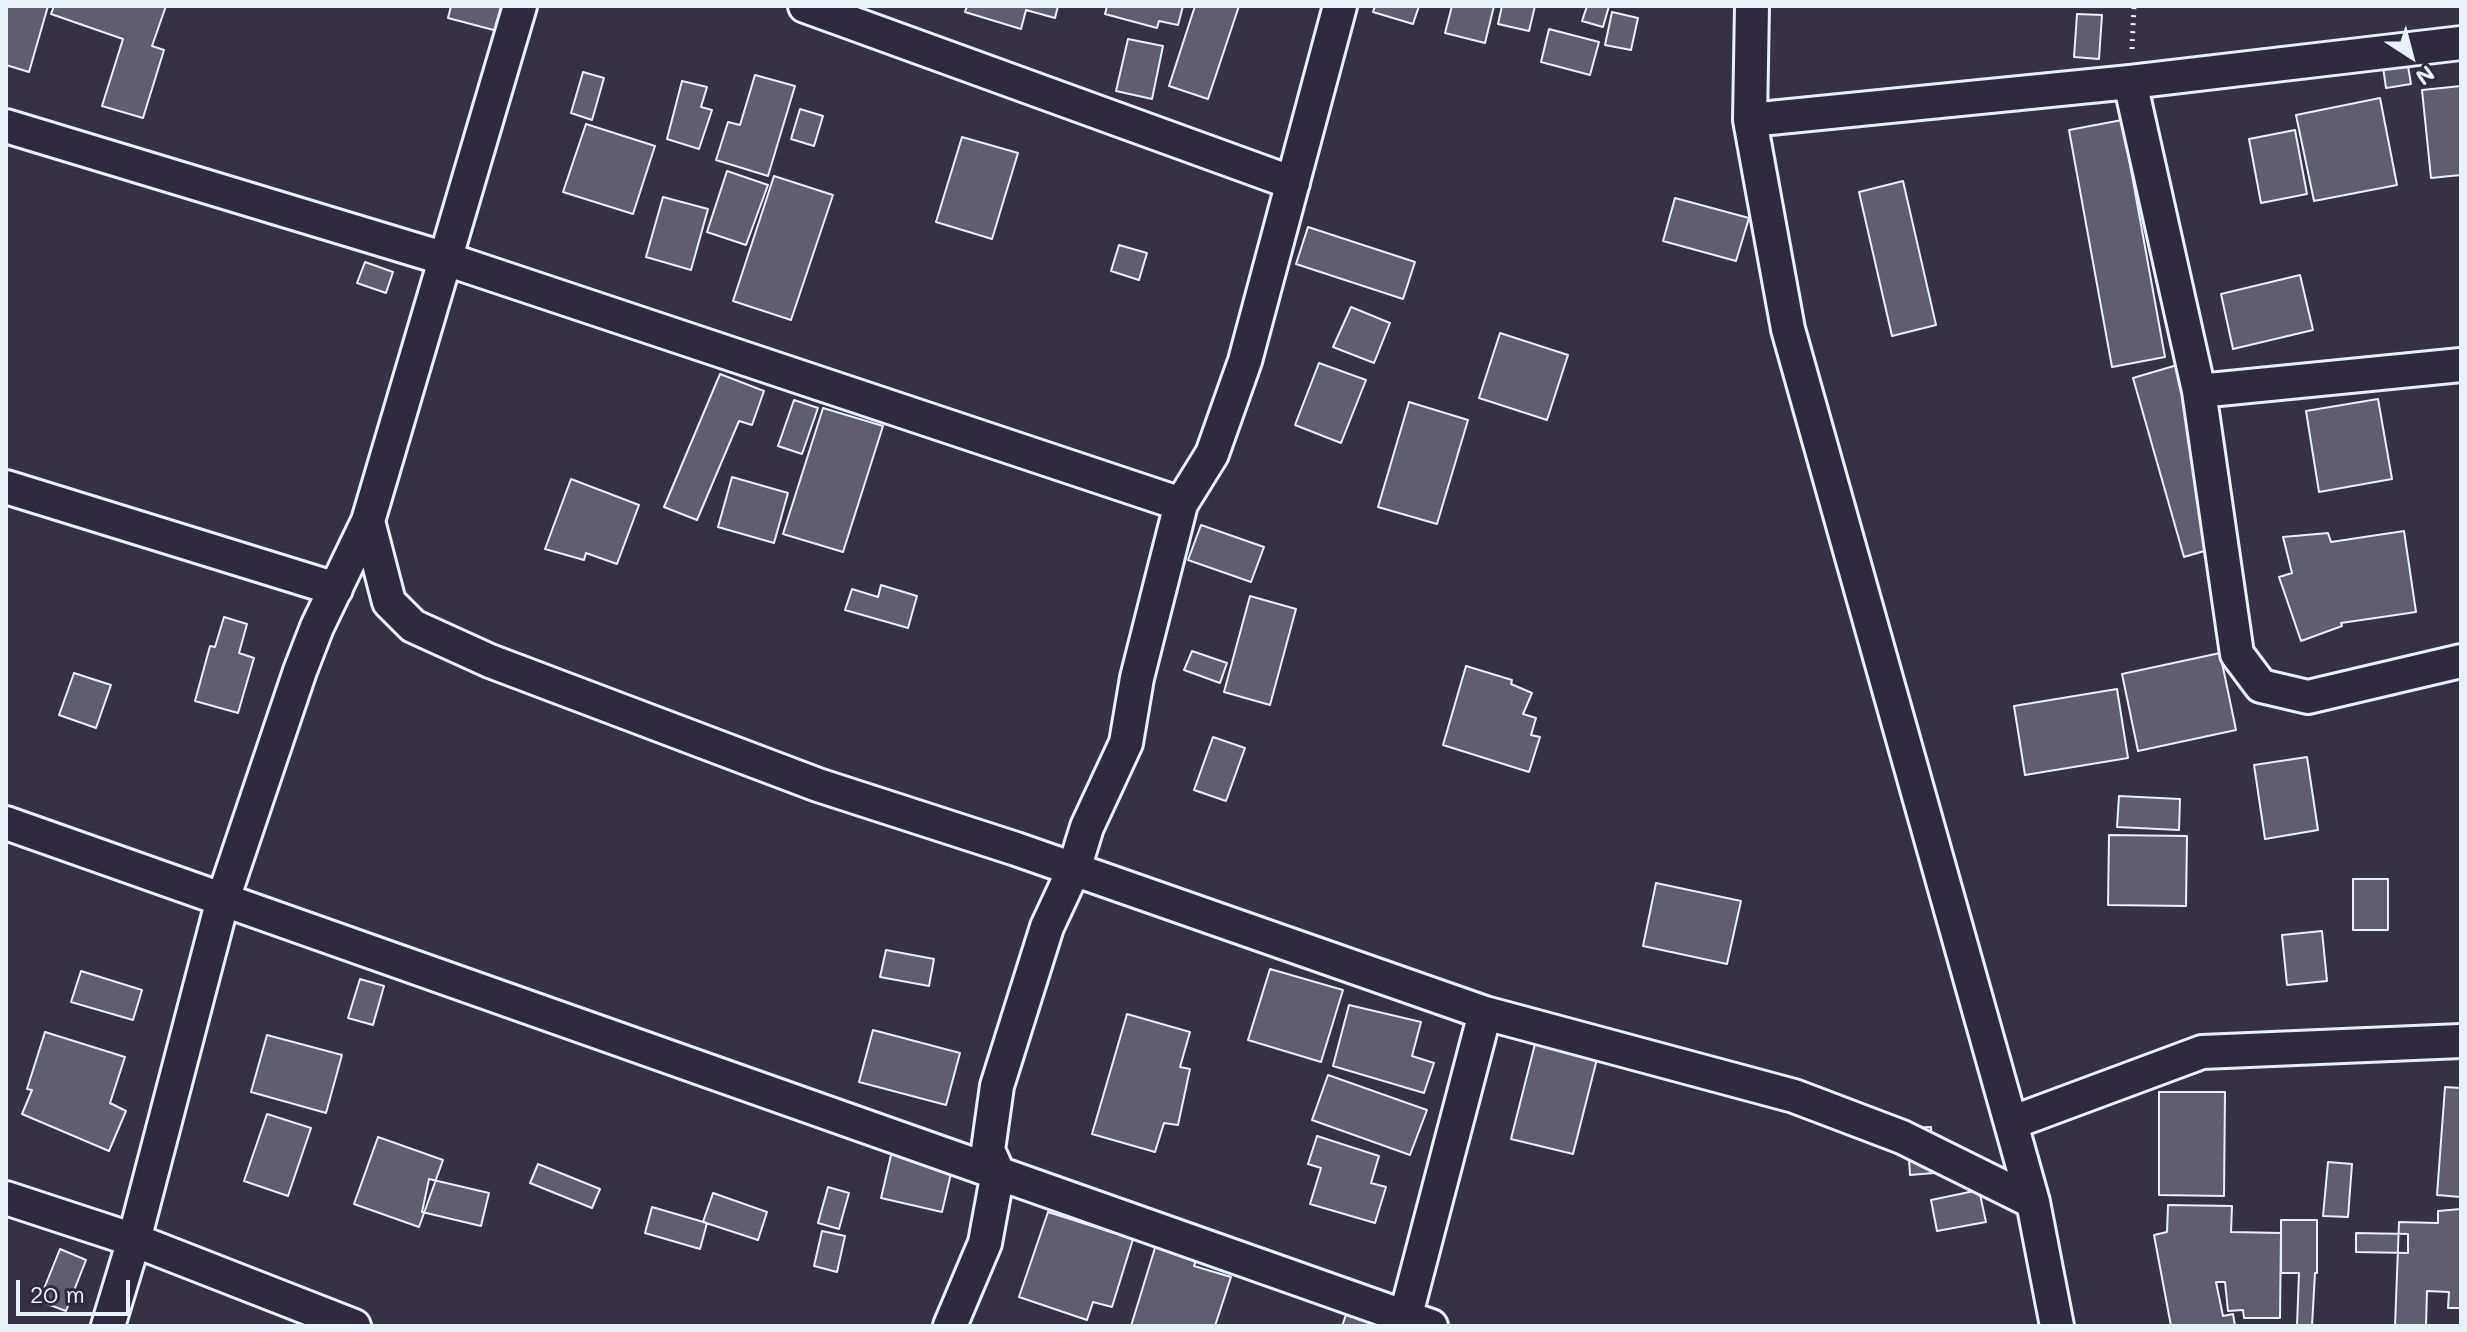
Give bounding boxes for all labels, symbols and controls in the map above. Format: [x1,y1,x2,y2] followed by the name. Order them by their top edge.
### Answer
[2371,16,2451,96] north arrow
[2410,59,2441,92] text: N
[20,1264,134,1314] scale bar
[30,1278,85,1309] text: 20 m

